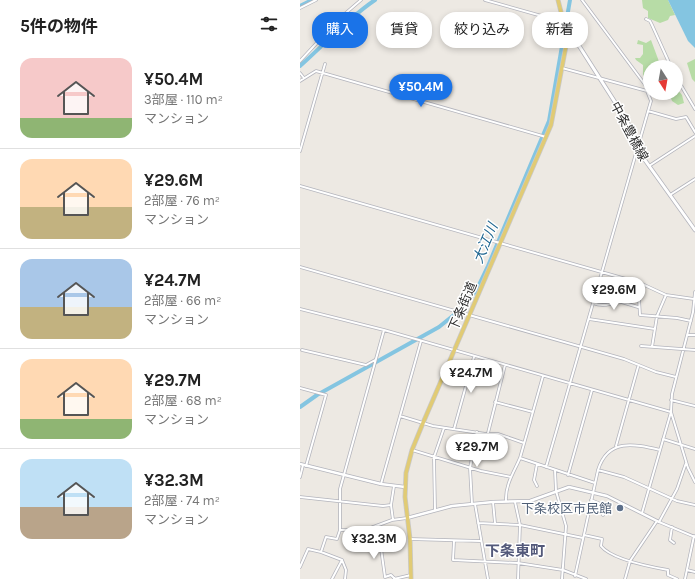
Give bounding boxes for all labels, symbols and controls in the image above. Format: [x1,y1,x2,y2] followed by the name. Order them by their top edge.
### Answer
[312,12,368,48] chip: 購入
[376,12,432,48] chip: 賃貸
[440,12,524,48] chip: 絞り込み
[532,12,588,48] chip: 新着
[258,13,280,35] icon: filters
[20,16,98,36] text: 5件の物件
[643,60,683,100] north arrow
[643,60,683,100] map controls
[144,69,203,89] text: ¥50.4M
[52,74,100,122] icon: home
[388,74,454,108] pin: ¥50.4M
[398,79,444,94] text: ¥50.4M
[144,92,223,107] text: 3部屋 · 110 m²
[608,99,651,163] street label: 中条豊橋線
[144,111,209,126] text: マンション
[144,170,203,190] text: ¥29.6M
[52,175,100,223] icon: home
[144,193,220,208] text: 2部屋 · 76 m²
[144,212,209,227] text: マンション
[469,219,502,266] water label: 大江川
[144,270,201,290] text: ¥24.7M
[52,275,100,323] icon: home
[581,277,647,311] pin: ¥29.6M
[445,279,480,333] street label: 下条街道
[591,282,637,297] text: ¥29.6M
[144,293,221,308] text: 2部屋 · 66 m²
[144,312,209,327] text: マンション
[438,360,504,394] pin: ¥24.7M
[449,365,493,380] text: ¥24.7M
[144,370,202,390] text: ¥29.7M
[52,375,100,423] icon: home
[144,393,222,408] text: 2部屋 · 68 m²
[144,412,209,427] text: マンション
[444,434,510,468] pin: ¥29.7M
[455,439,499,454] text: ¥29.7M
[144,470,204,490] text: ¥32.3M
[52,475,100,523] icon: home
[144,493,220,508] text: 2部屋 · 74 m²
[521,501,612,516] place label: 下条校区市民館
[615,503,625,513] marker: 下条校区市民館
[144,512,209,527] text: マンション
[341,526,407,560] pin: ¥32.3M
[351,531,397,546] text: ¥32.3M
[485,542,545,560] district label: 下条東町

